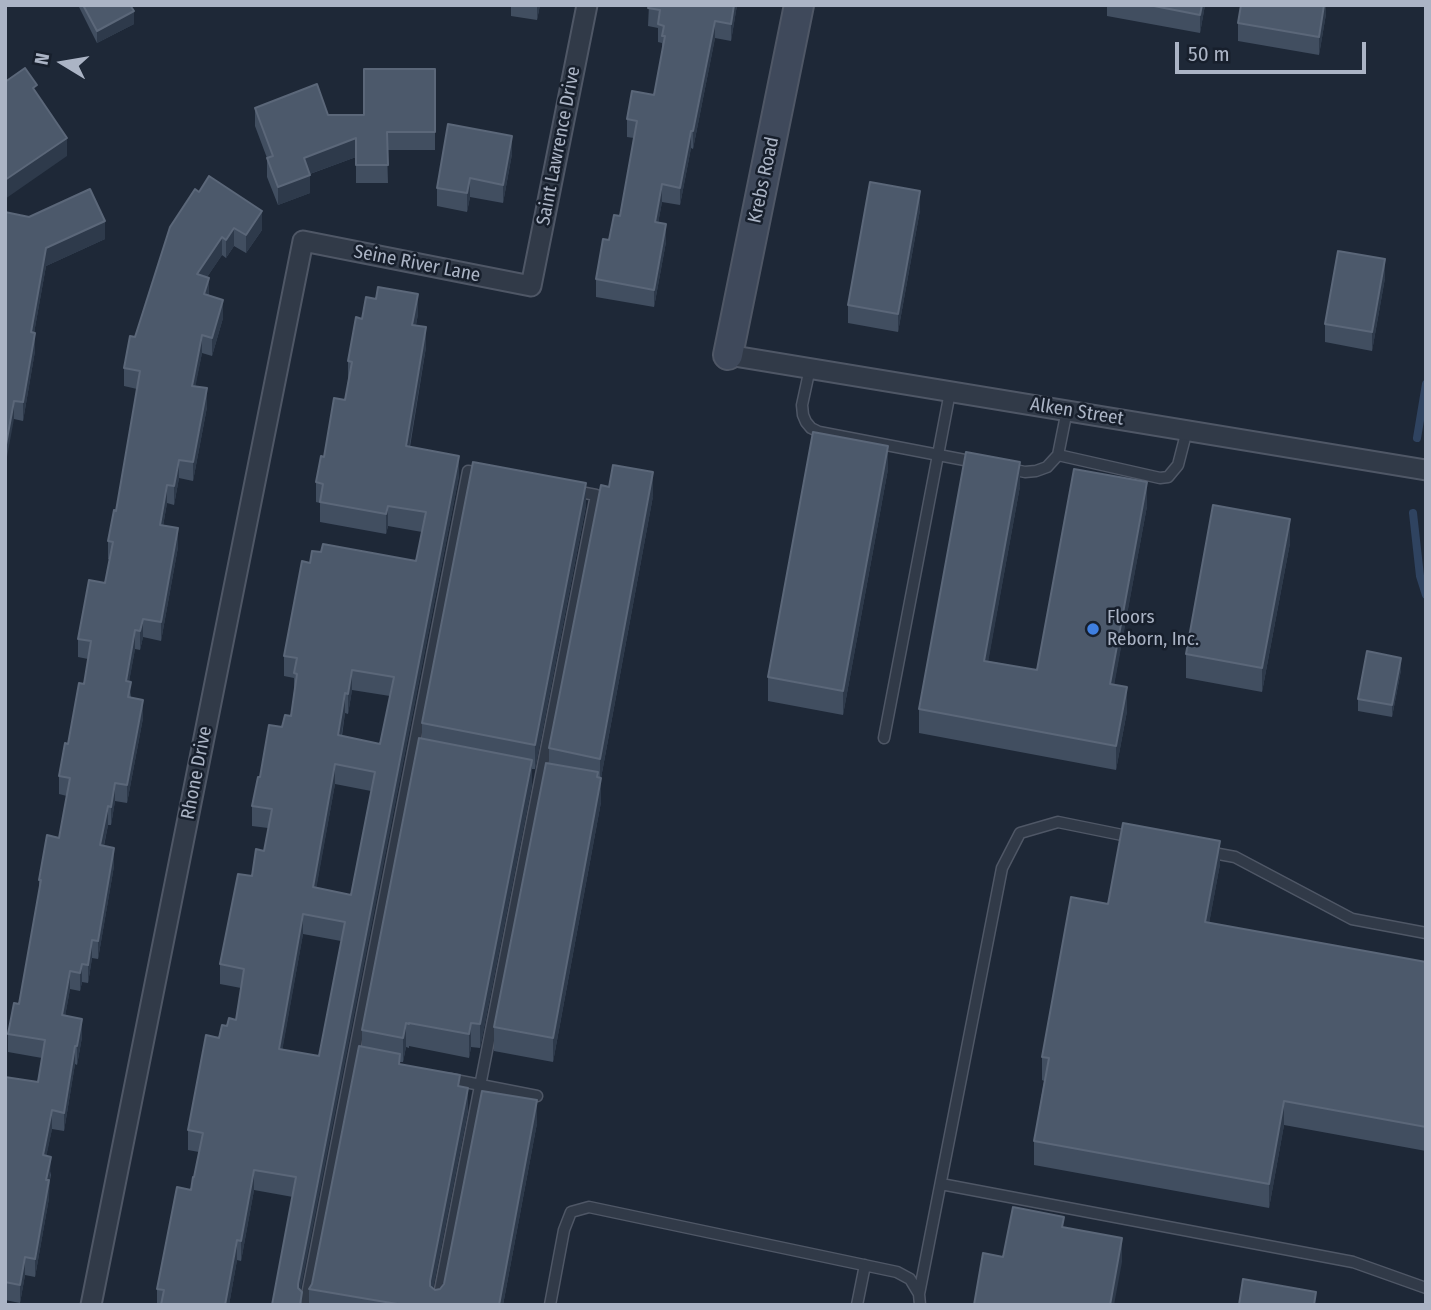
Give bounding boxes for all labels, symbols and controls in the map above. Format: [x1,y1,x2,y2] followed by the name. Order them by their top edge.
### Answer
[28,28,98,98] north arrow
[1179,28,1370,72] scale bar
[1188,41,1230,67] text: 50 m
[30,51,54,67] text: N
[532,65,586,227] street label: Saint Lawrence Drive
[744,135,784,225] street label: Krebs Road
[352,241,482,287] street label: Seine River Lane
[1029,393,1125,431] street label: Alken Street
[1107,607,1199,651] place label: Floors Reborn, Inc.
[1085,621,1101,637] marker: Floors Reborn, Inc.
[177,724,217,822] street label: Rhone Drive

